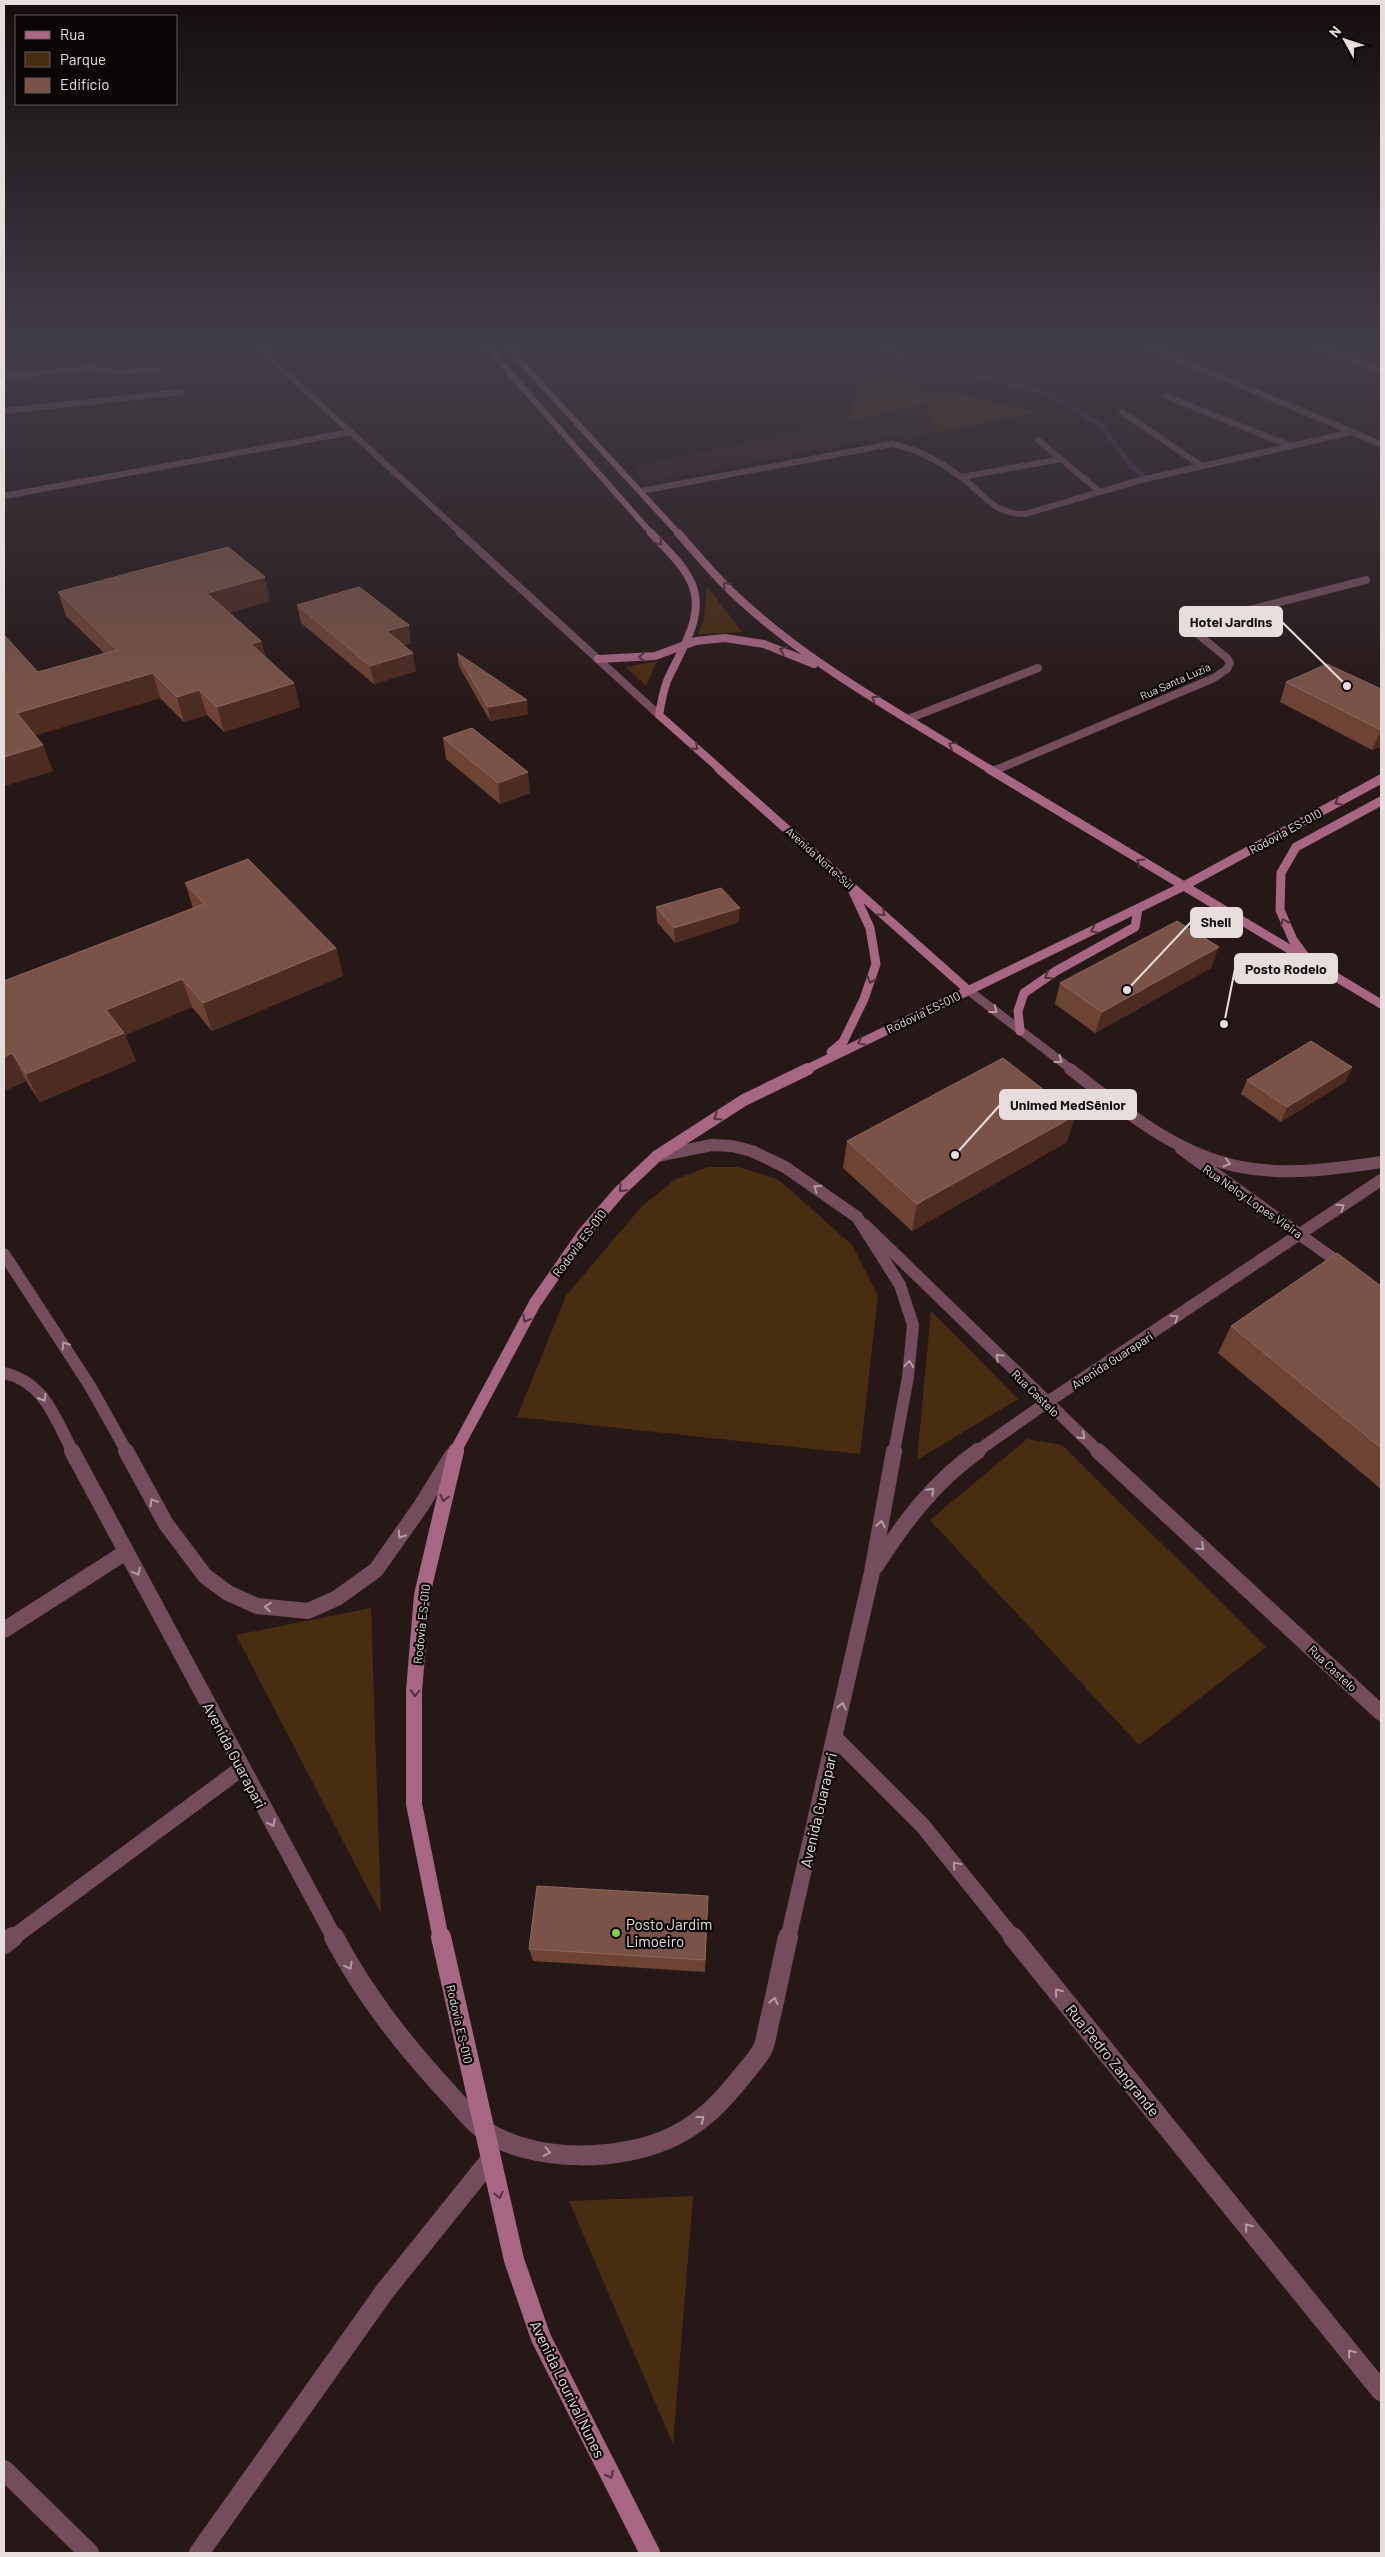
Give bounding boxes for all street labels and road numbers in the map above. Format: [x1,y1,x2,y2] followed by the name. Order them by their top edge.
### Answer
[1138,660,1212,702] street label: Rua Santa Luzia
[1246,805,1324,857] street label: Rodovia ES-010
[784,824,856,892] street label: Avenida Norte-Sul
[884,988,962,1036] street label: Rodovia ES-010
[1201,1161,1305,1241] street label: Rua Nelcy Lopes Vieira
[549,1207,609,1279] street label: Rodovia ES-010
[1069,1329,1155,1391] street label: Avenida Guarapari
[1009,1367,1063,1419] street label: Rua Castelo
[410,1583,432,1665] street label: Rodovia ES-010
[1306,1642,1360,1694] street label: Rua Castelo
[199,1699,271,1811] street label: Avenida Guarapari
[796,1751,840,1869] street label: Avenida Guarapari
[444,1983,476,2065] street label: Rodovia ES-010
[1062,2001,1164,2119] street label: Rua Pedro Zangrande
[527,2317,609,2461] street label: Avenida Lourival Nunes

